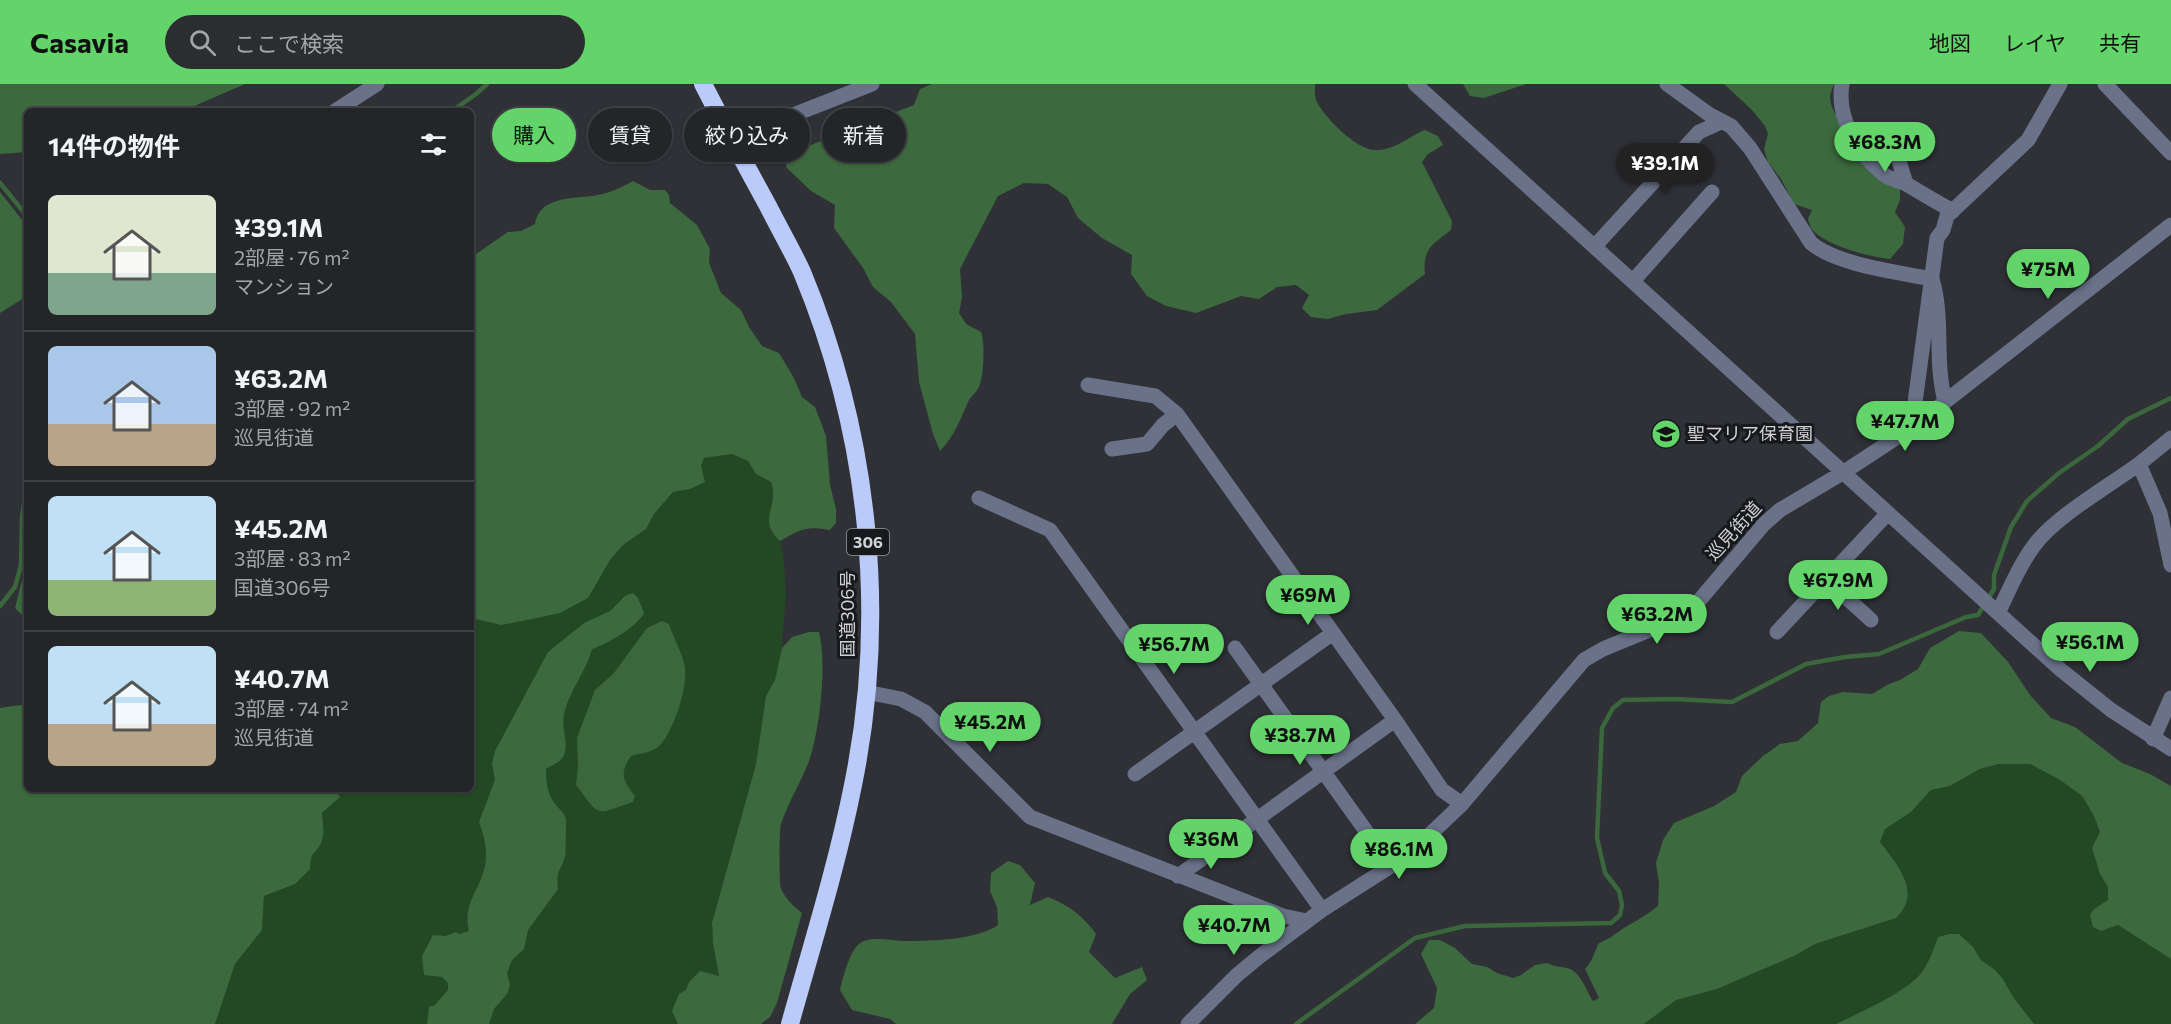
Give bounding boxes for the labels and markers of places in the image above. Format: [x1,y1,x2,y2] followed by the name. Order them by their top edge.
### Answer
[1836,122,1934,173] pin: ¥68.3M
[1616,143,1714,194] pin: ¥39.1M
[2012,249,2084,300] pin: ¥75M
[1856,401,1954,452] pin: ¥47.7M
[1650,418,1682,450] school or university icon: 聖マリア保育園
[1687,422,1813,444] place label: 聖マリア保育園
[1789,560,1887,611] pin: ¥67.9M
[1272,575,1344,626] pin: ¥69M
[1608,594,1706,645] pin: ¥63.2M
[2041,622,2139,673] pin: ¥56.1M
[1125,624,1223,675] pin: ¥56.7M
[941,702,1039,753] pin: ¥45.2M
[1251,715,1349,766] pin: ¥38.7M
[1175,819,1247,870] pin: ¥36M
[1350,829,1448,880] pin: ¥86.1M
[1185,905,1283,956] pin: ¥40.7M

